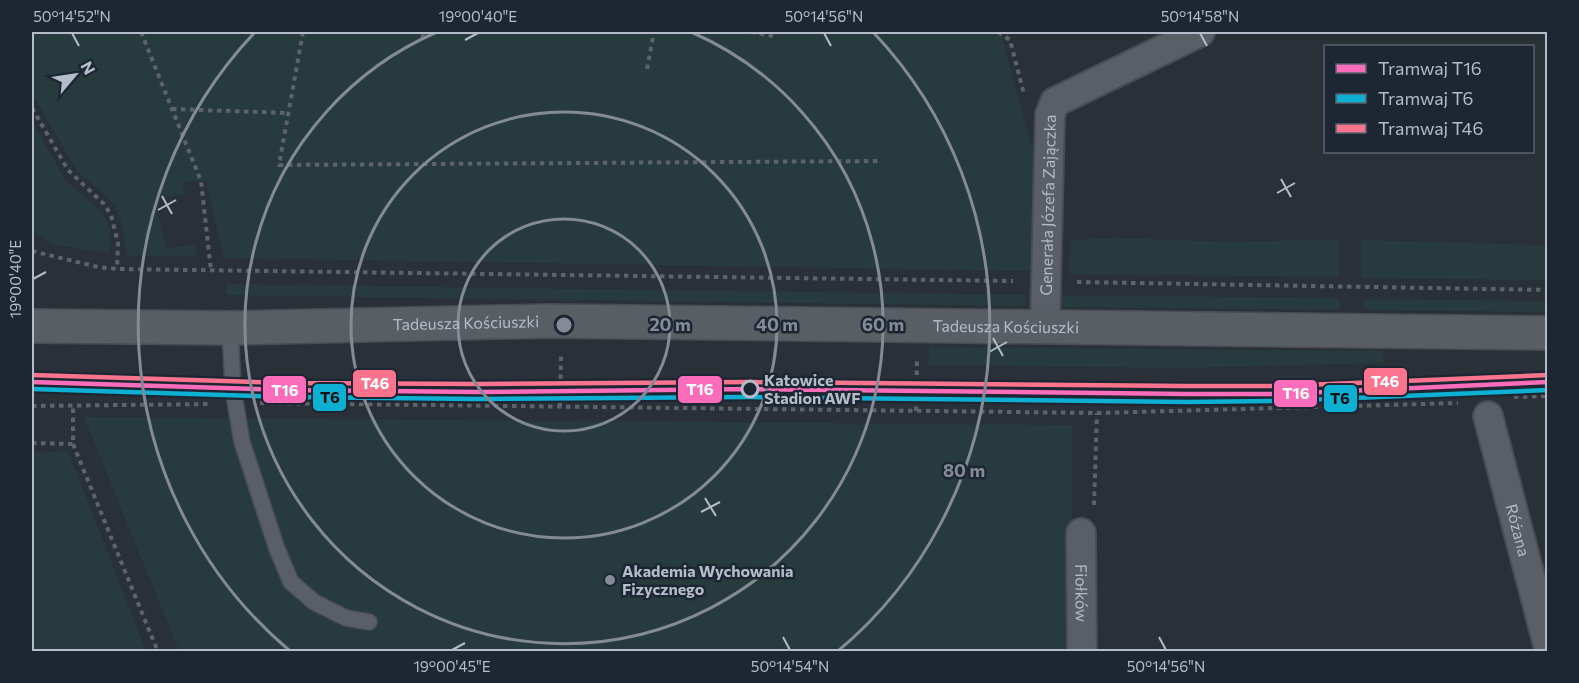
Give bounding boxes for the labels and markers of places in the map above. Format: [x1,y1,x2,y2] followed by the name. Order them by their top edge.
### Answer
[554,315,574,335] centre of rings
[764,370,861,407] place label: Katowice Stadion AWF
[741,380,759,398] marker: Katowice Stadion AWF
[622,561,793,598] place label: Akademia Wychowania Fizycznego
[603,573,617,587] marker: Akademia Wychowania Fizycznego

